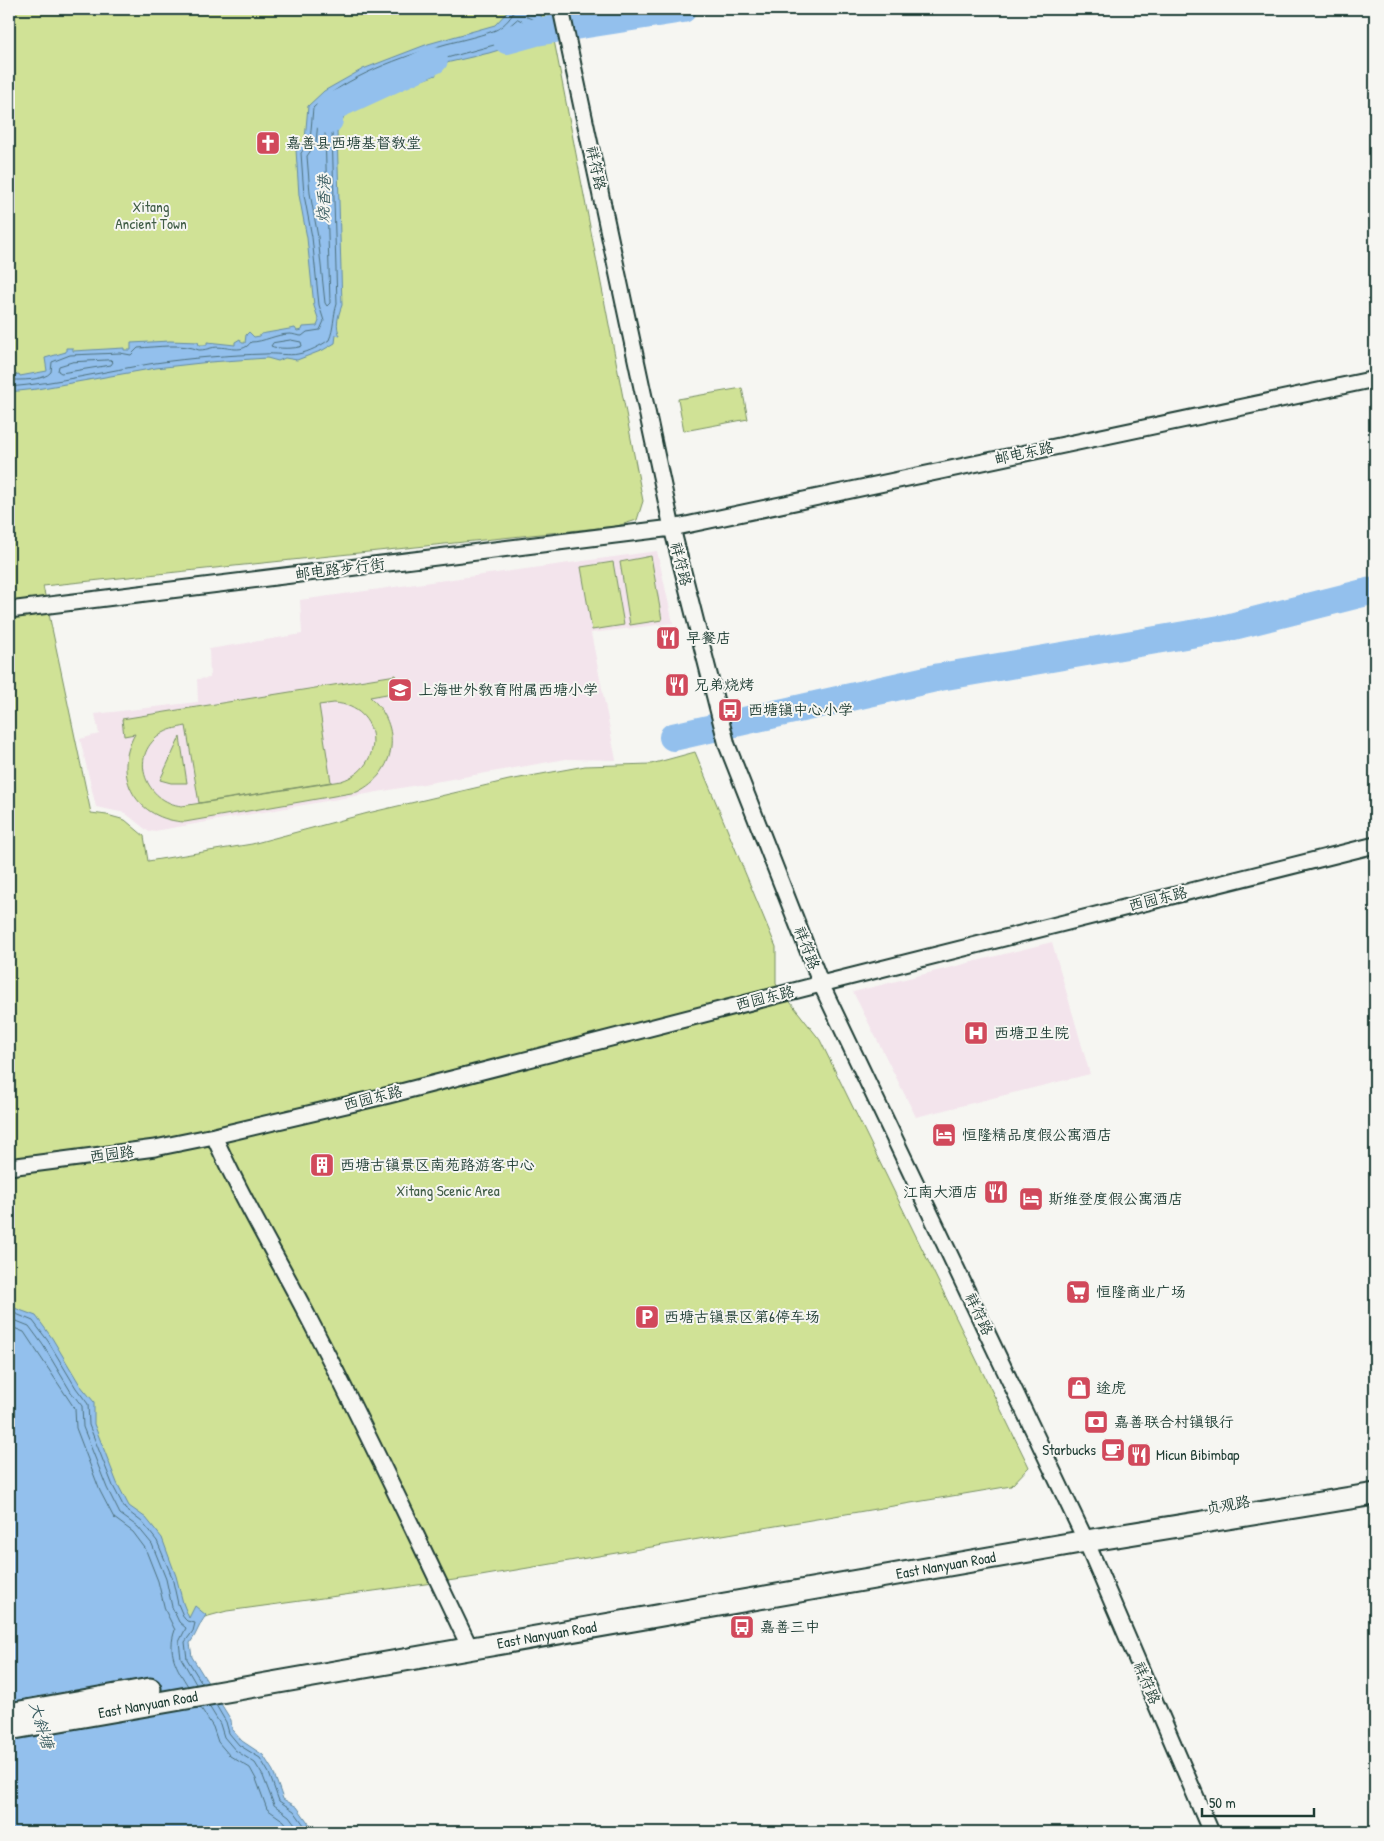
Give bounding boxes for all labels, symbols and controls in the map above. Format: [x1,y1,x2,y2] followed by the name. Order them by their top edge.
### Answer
[255,130,281,156] church icon: 嘉善县西塘基督教堂
[286,132,421,153] place label: 嘉善县西塘基督教堂
[582,144,611,192] street label: 祥符路
[311,173,335,223] water label: 烧香港
[115,196,187,234] park label: Xitang Ancient Town
[992,436,1055,469] street label: 邮电东路
[666,539,697,588] street label: 祥符路
[294,553,386,584] street label: 邮电路步行街
[655,625,681,651] restaurant icon: 早餐店
[686,627,731,648] place label: 早餐店
[664,672,690,698] restaurant icon: 兄弟烧烤
[694,674,754,695] place label: 兄弟烧烤
[387,677,413,703] school or university icon: 上海世外教育附属西塘小学
[418,679,598,700] place label: 上海世外教育附属西塘小学
[717,697,743,723] bus stop icon: 西塘镇中心小学
[748,699,853,720] place label: 西塘镇中心小学
[1126,881,1190,916] street label: 西园东路
[790,923,825,973] street label: 祥符路
[733,980,797,1015] street label: 西园东路
[963,1020,989,1046] hospital icon: 西塘卫生院
[994,1022,1069,1043] place label: 西塘卫生院
[341,1080,405,1115] street label: 西园东路
[931,1122,957,1148] hotel icon: 恒隆精品度假公寓酒店
[962,1124,1112,1145] place label: 恒隆精品度假公寓酒店
[88,1140,136,1167] street label: 西园路
[309,1152,335,1178] building icon: 西塘古镇景区南苑路游客中心
[340,1154,535,1175] place label: 西塘古镇景区南苑路游客中心
[983,1179,1009,1205] restaurant icon: 江南大酒店
[396,1180,500,1201] park label: Xitang Scenic Area
[903,1181,978,1202] place label: 江南大酒店
[1018,1186,1044,1212] hotel icon: 斯维登度假公寓酒店
[1048,1188,1183,1209] place label: 斯维登度假公寓酒店
[1065,1279,1091,1305] supermarket icon: 恒隆商业广场
[1096,1281,1186,1302] place label: 恒隆商业广场
[960,1289,998,1339] street label: 祥符路
[634,1304,660,1330] parking icon: 西塘古镇景区第6停车场
[664,1306,820,1327] place label: 西塘古镇景区第6停车场
[1066,1375,1092,1401] shop icon: 途虎
[1096,1377,1126,1398] place label: 途虎
[1083,1409,1109,1435] bank icon: 嘉善联合村镇银行
[1114,1411,1234,1432] place label: 嘉善联合村镇银行
[1100,1437,1126,1463] cafe icon: Starbucks
[1042,1439,1096,1460] place label: Starbucks
[1126,1442,1152,1468] restaurant icon: Micun Bibimbap
[1156,1444,1240,1465] place label: Micun Bibimbap
[1204,1490,1252,1519] street label: 贞观路
[894,1546,997,1584] street label: East Nanyuan Road
[729,1614,755,1640] bus stop icon: 嘉善三中
[495,1616,598,1654] street label: East Nanyuan Road
[760,1616,820,1637] place label: 嘉善三中
[1129,1658,1166,1708] street label: 祥符路
[96,1685,199,1723] street label: East Nanyuan Road
[24,1699,60,1753] water label: 大斜塘
[1202,1786,1314,1818] scale bar
[1209,1792,1236,1813] text: 50 m

